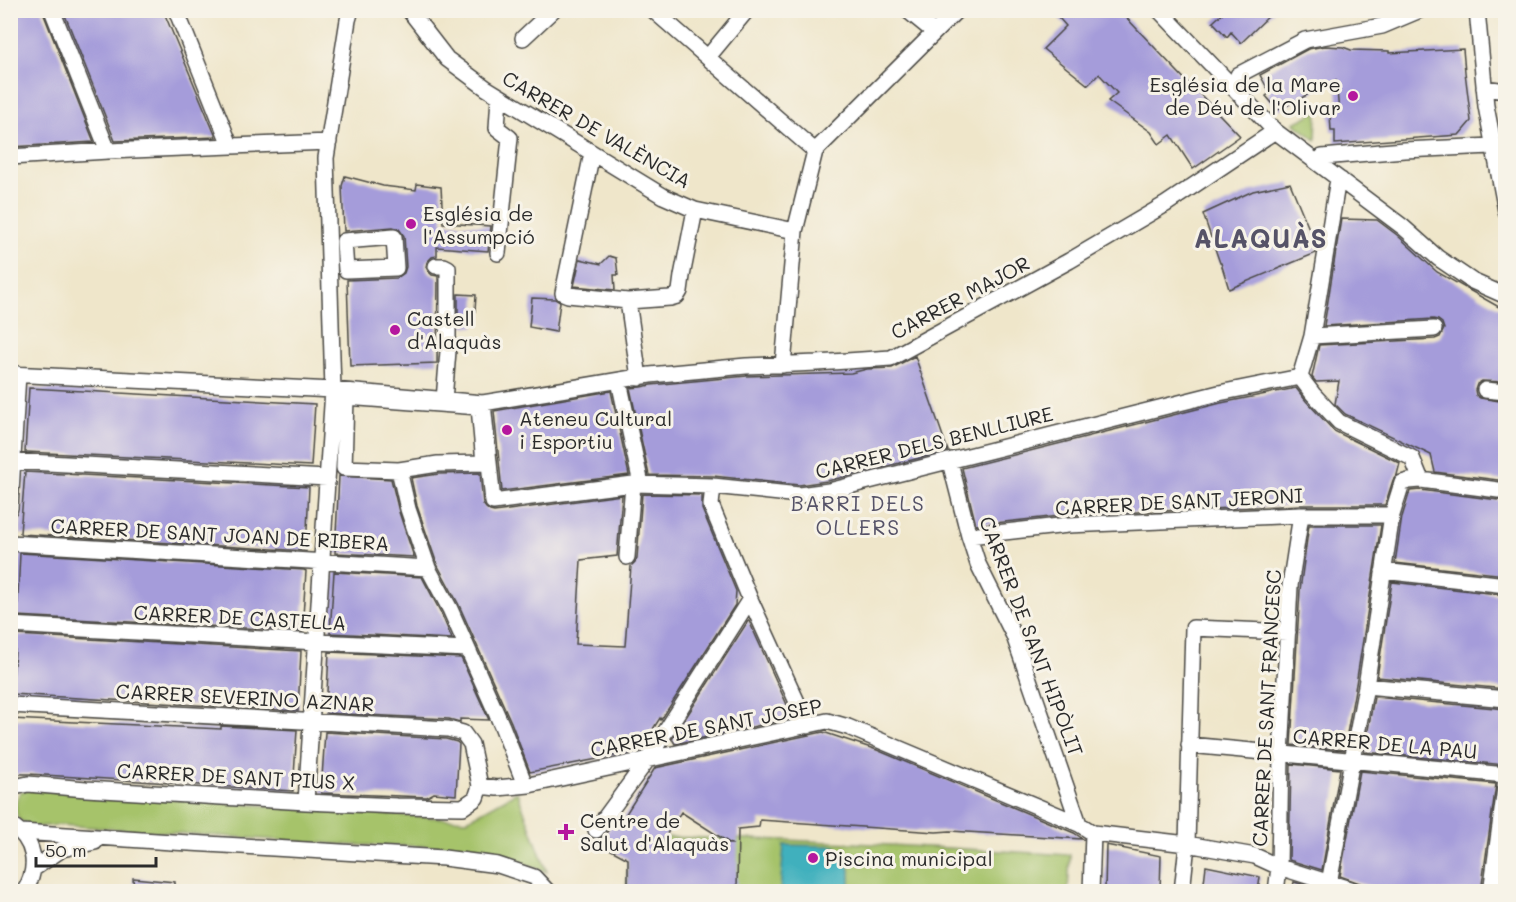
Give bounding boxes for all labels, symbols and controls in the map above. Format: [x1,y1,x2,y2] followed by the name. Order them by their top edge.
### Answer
[498,64,696,194] street label: CARRER DE VALÈNCIA
[1150,71,1341,120] place label: Església de la Mare de Déu de l'Olivar
[1346,89,1360,103] marker: Església de la Mare de Déu de l'Olivar
[423,200,535,249] place label: Església de l'Assumpció
[404,217,418,231] marker: Església de l'Assumpció
[1194,221,1328,255] district label: ALAQUÀS
[886,249,1034,345] street label: CARRER MAJOR
[407,305,501,354] place label: Castell d'Alaquàs
[388,323,402,337] marker: Castell d'Alaquàs
[813,400,1055,484] street label: CARRER DELS BENLLIURE
[519,405,672,454] place label: Ateneu Cultural i Esportiu
[500,423,514,437] marker: Ateneu Cultural i Esportiu
[1054,482,1304,520] street label: CARRER DE SANT JERONI
[791,489,925,540] district label: BARRI DELS OLLERS
[50,512,390,556] street label: CARRER DE SANT JOAN DE RIBERA
[974,512,1090,760] street label: CARRER DE SANT HIPÒLIT
[1246,569,1286,847] street label: CARRER DE SANT FRANCESC
[133,598,347,636] street label: CARRER DE CASTELLA
[115,677,375,717] street label: CARRER SEVERINO AZNAR
[588,692,824,762] street label: CARRER DE SANT JOSEP
[1292,722,1478,764] street label: CARRER DE LA PAU
[116,757,356,795] street label: CARRER DE SANT PIUS X
[580,807,729,856] place label: Centre de Salut d'Alaquàs
[557,823,575,841] marker: Centre de Salut d'Alaquàs
[36,830,156,868] scale bar
[45,838,87,862] text: 50 m
[825,845,993,871] place label: Piscina municipal
[806,851,820,865] marker: Piscina municipal

